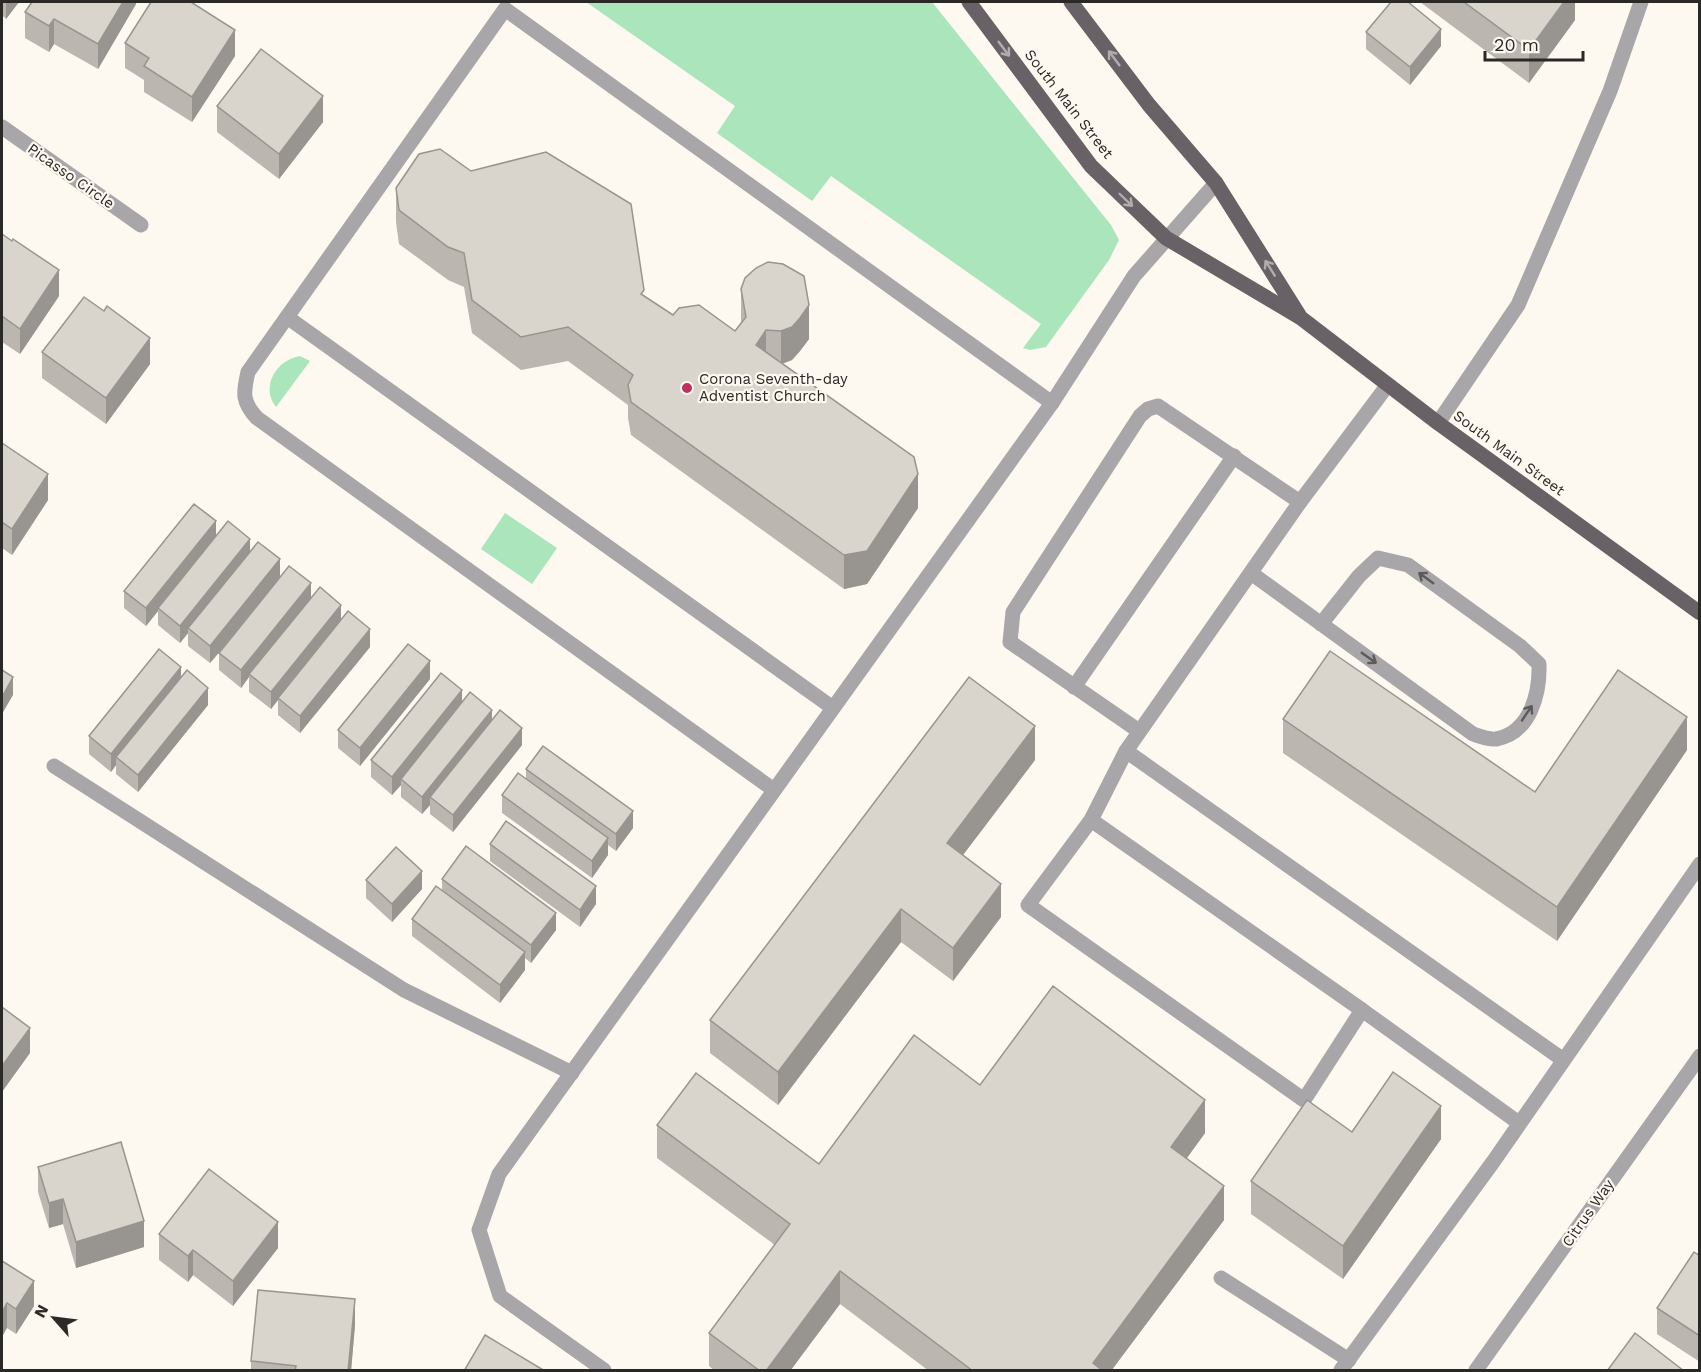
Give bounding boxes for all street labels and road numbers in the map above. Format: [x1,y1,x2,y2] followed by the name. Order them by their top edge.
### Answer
[1021,46,1118,163] street label: South Main Street
[24,139,118,213] street label: Picasso Circle
[1450,407,1569,500] street label: South Main Street
[1558,1176,1618,1250] street label: Citrus Way

